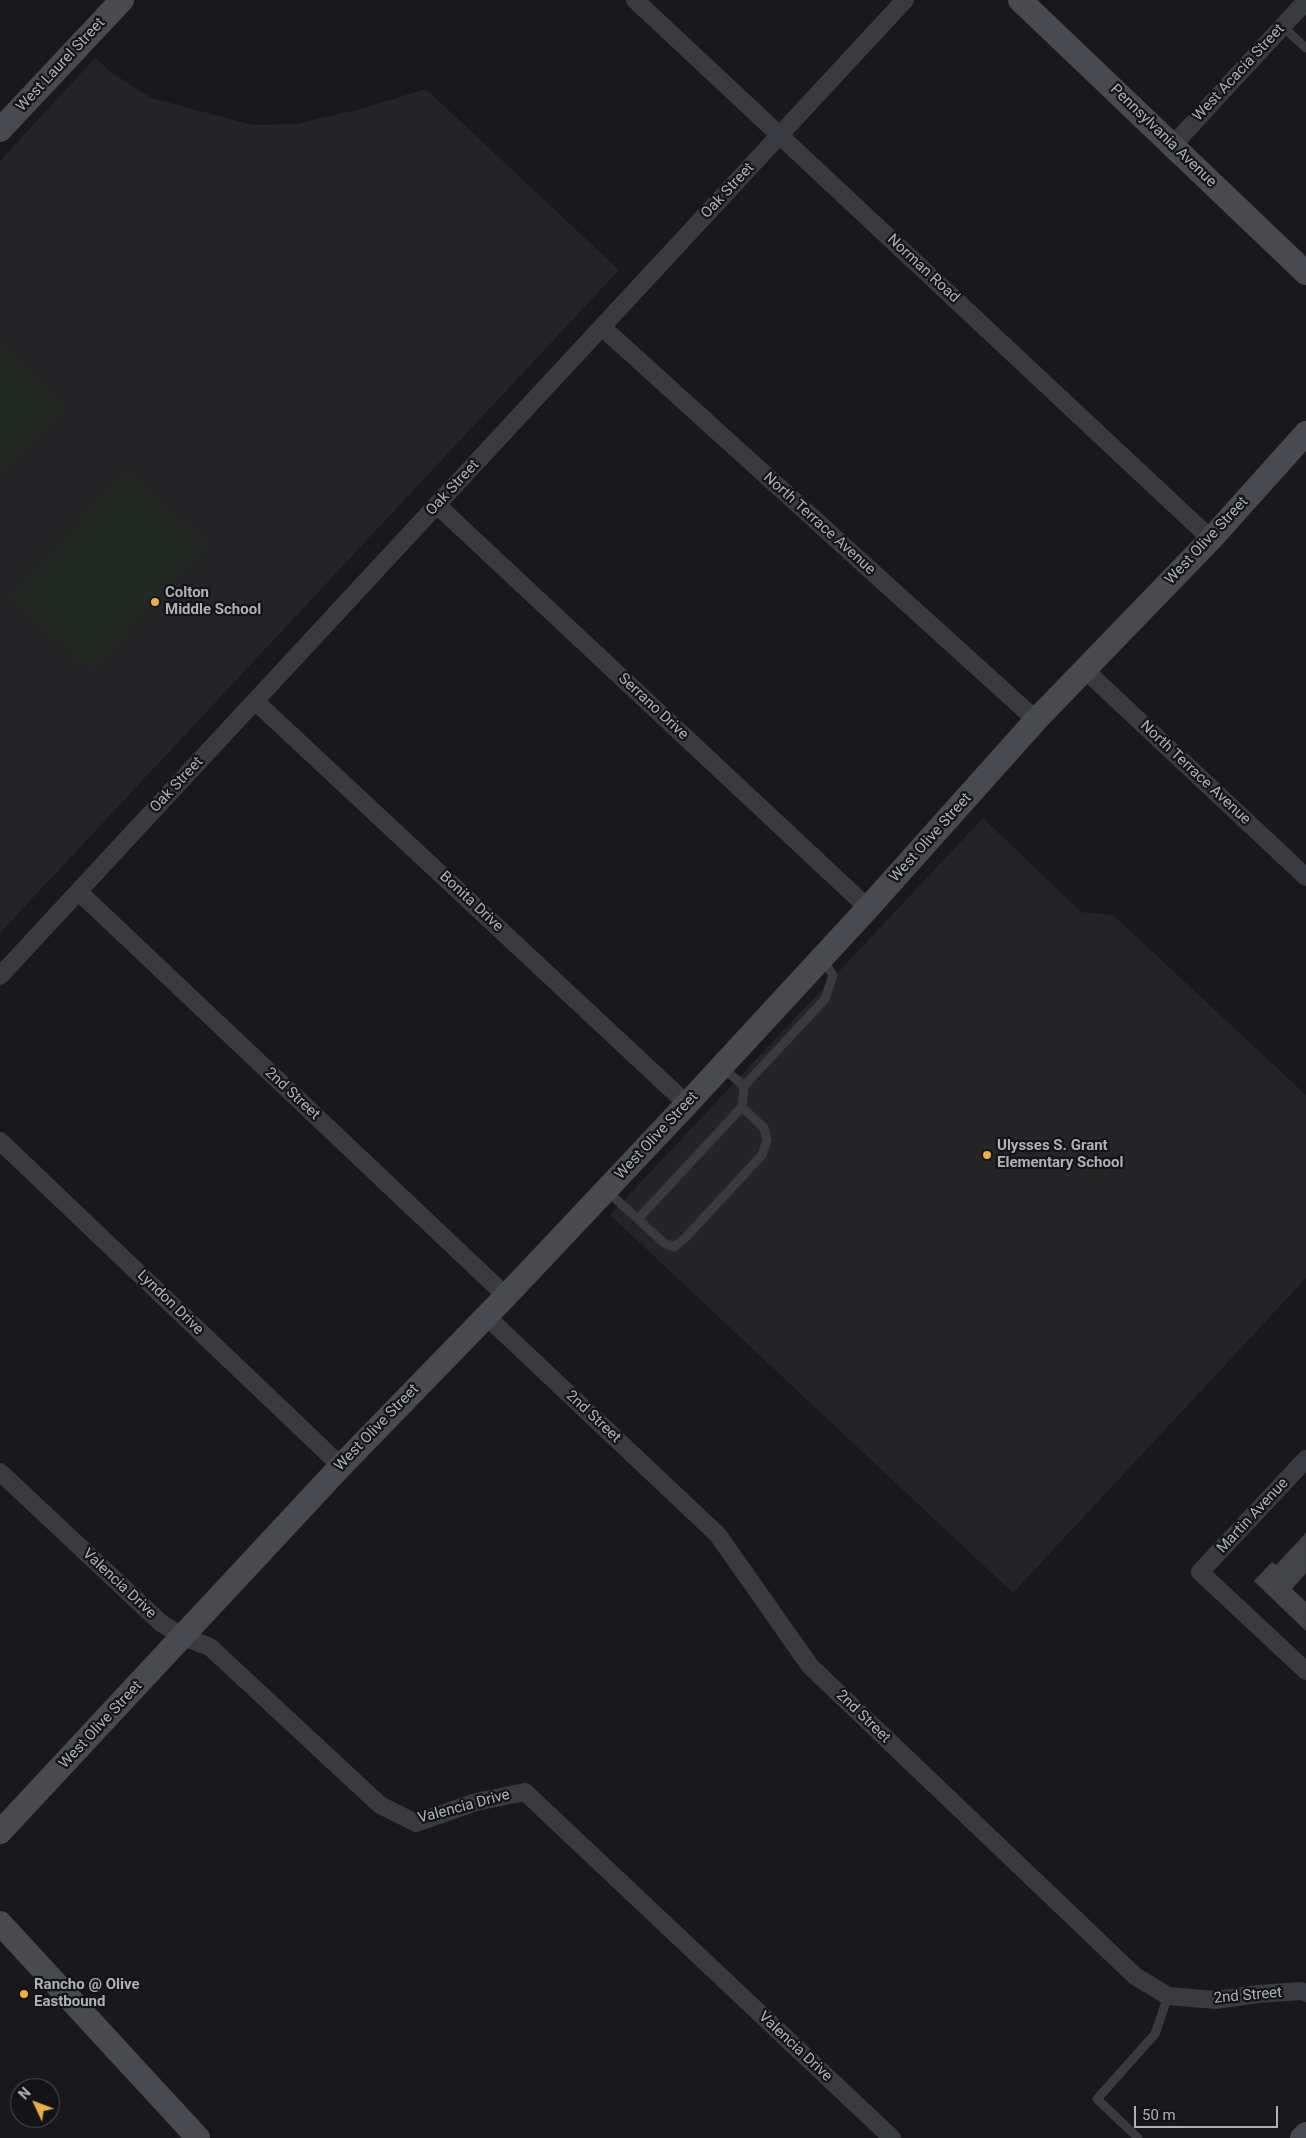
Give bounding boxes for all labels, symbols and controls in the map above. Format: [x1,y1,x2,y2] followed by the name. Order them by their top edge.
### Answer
[13,14,109,116] street label: West Laurel Street
[1189,21,1289,125] street label: West Acacia Street
[1106,81,1220,191] street label: Pennsylvania Avenue
[698,159,758,223] street label: Oak Street
[883,231,963,307] street label: Norman Road
[423,456,483,520] street label: Oak Street
[759,469,879,579] street label: North Terrace Avenue
[1162,493,1252,589] street label: West Olive Street
[165,584,261,619] place label: Colton Middle School
[149,596,161,608] marker: Colton Middle School
[614,670,692,744] street label: Serrano Drive
[1136,717,1254,829] street label: North Terrace Avenue
[147,753,207,817] street label: Oak Street
[886,790,976,886] street label: West Olive Street
[435,868,507,936] street label: Bonita Drive
[261,1064,323,1124] street label: 2nd Street
[612,1088,702,1184] street label: West Olive Street
[997,1137,1123,1172] place label: Ulysses S. Grant Elementary School
[981,1149,993,1161] marker: Ulysses S. Grant Elementary School
[133,1267,207,1339] street label: Lyndon Drive
[331,1381,423,1475] street label: West Olive Street
[562,1387,624,1447] street label: 2nd Street
[1214,1475,1292,1557] street label: Martin Avenue
[78,1545,160,1623] street label: Valencia Drive
[56,1677,146,1773] street label: West Olive Street
[832,1687,894,1747] street label: 2nd Street
[416,1786,512,1828] street label: Valencia Drive
[34,1976,140,2011] place label: Rancho @ Olive Eastbound
[1213,1984,1283,2008] street label: 2nd Street
[18,1988,30,2000] marker: Rancho @ Olive Eastbound
[754,2008,836,2086] street label: Valencia Drive
[10,2078,60,2128] north arrow
[16,2084,34,2103] text: N
[1136,2096,1280,2128] scale bar
[1142,2106,1176,2124] text: 50 m

